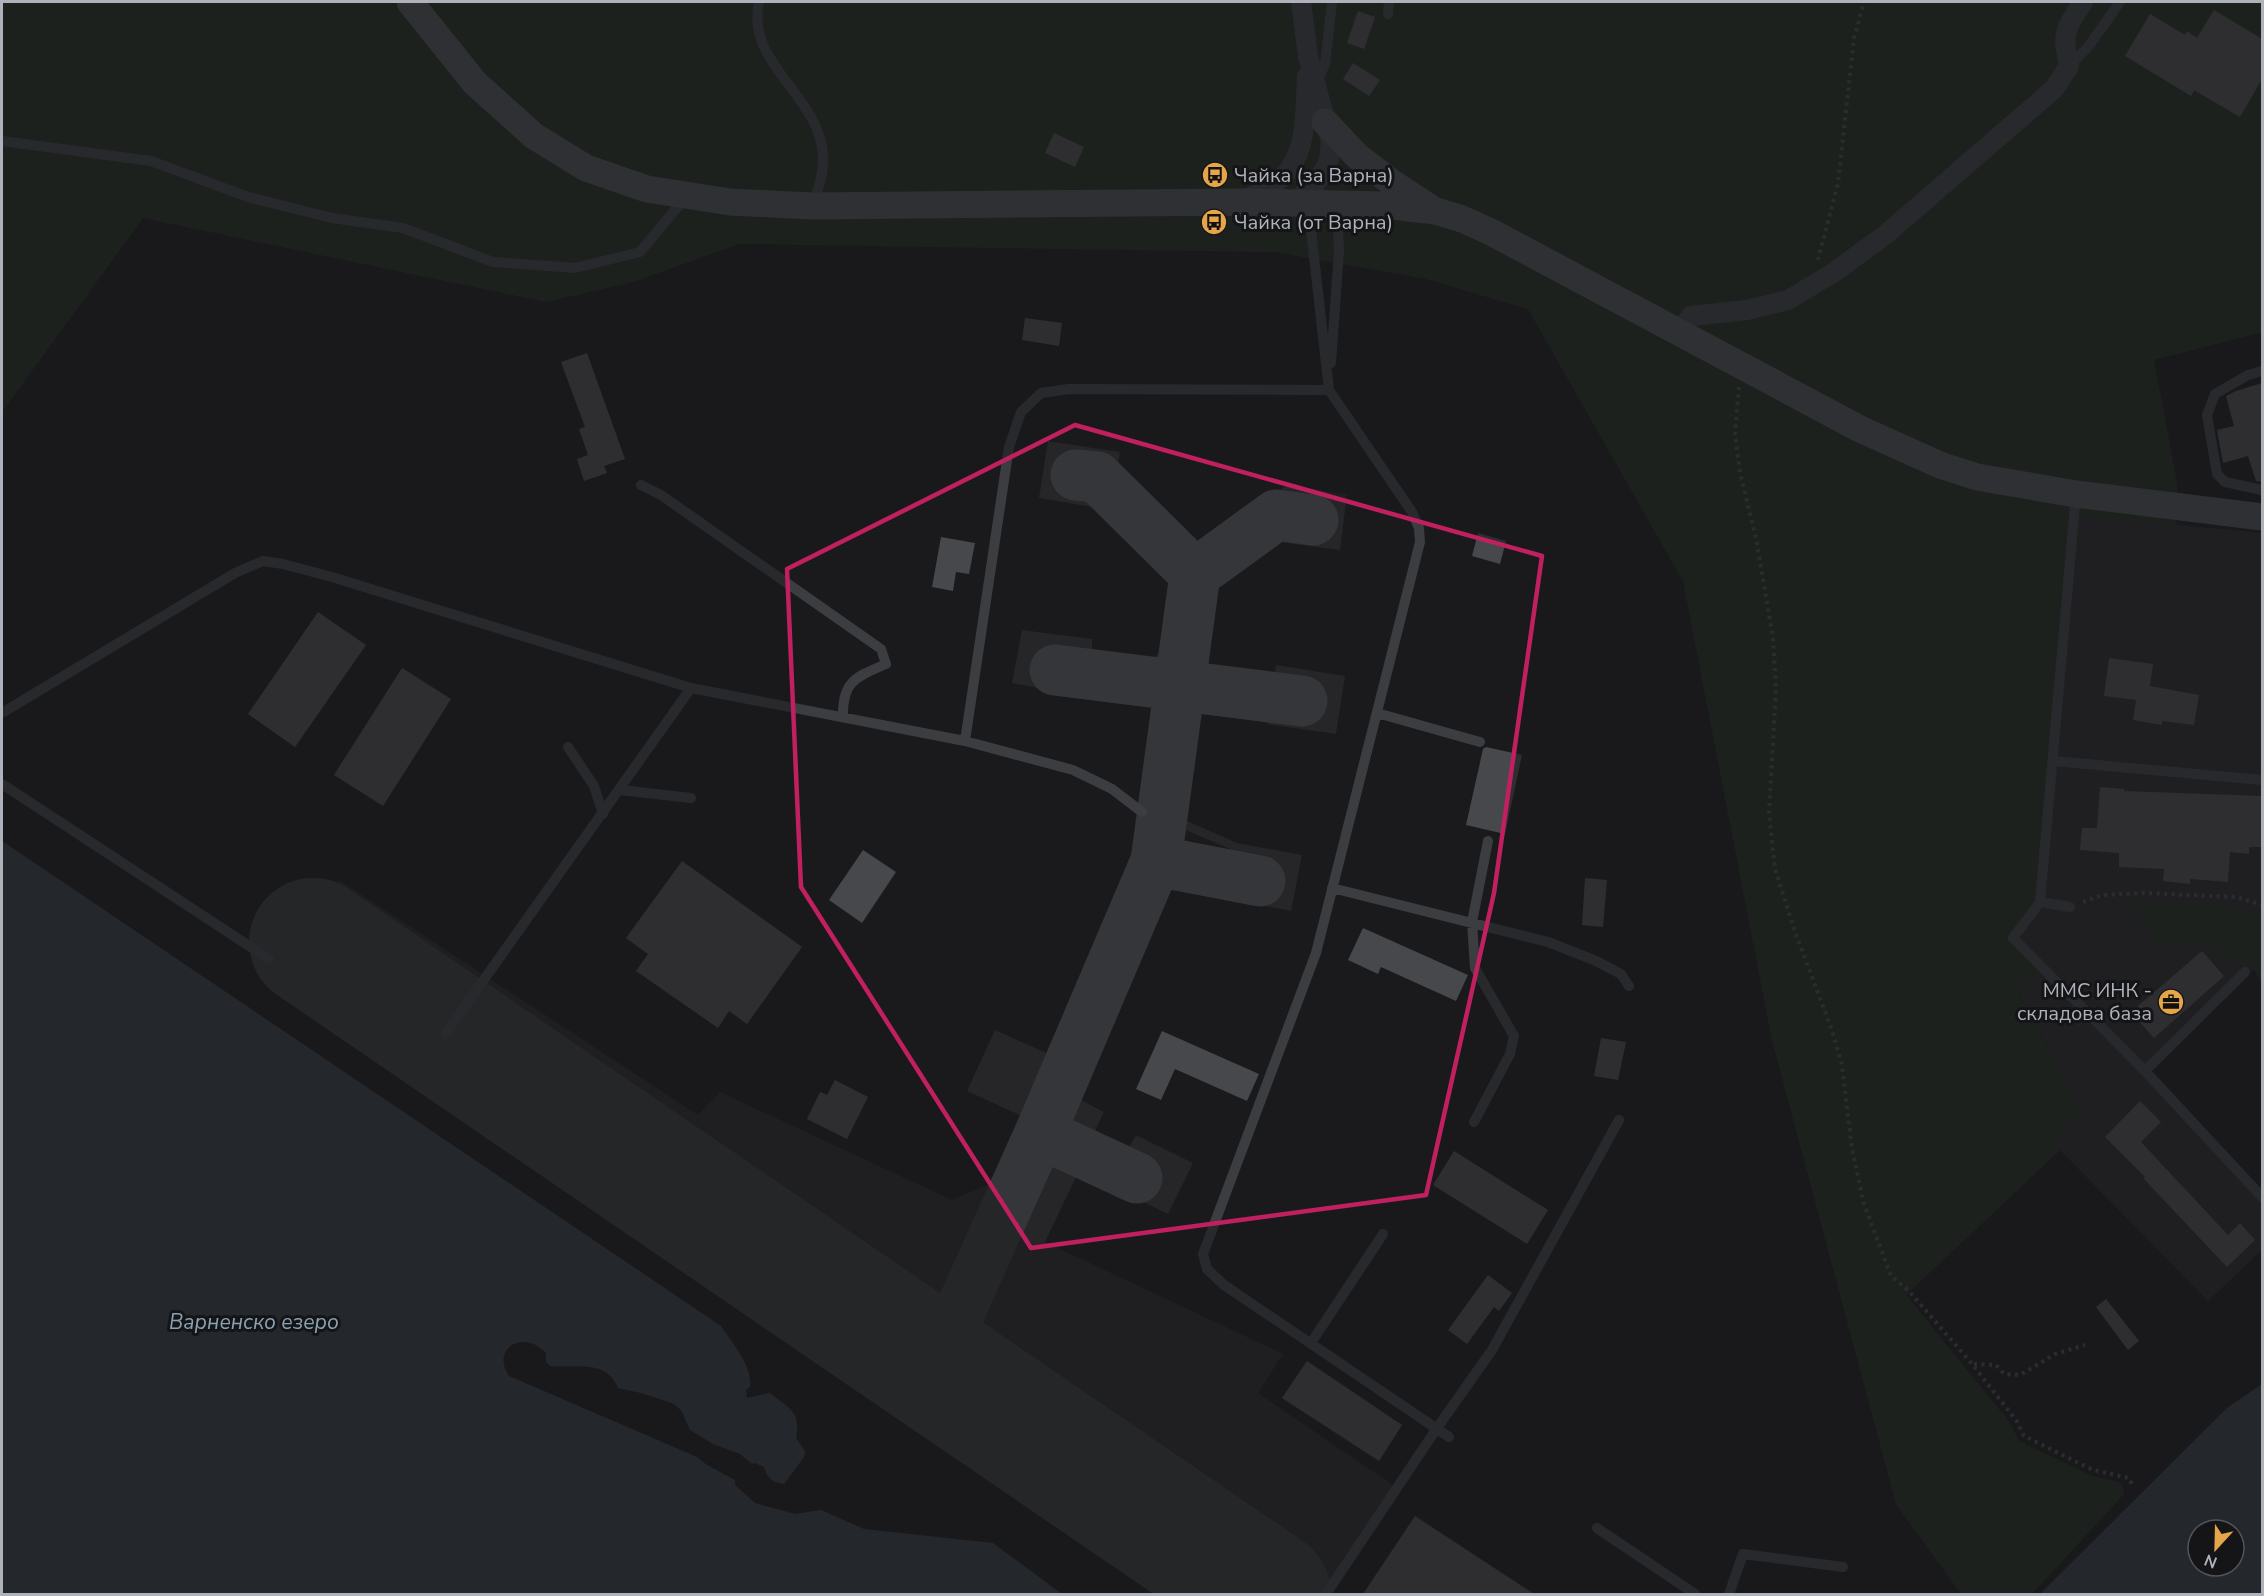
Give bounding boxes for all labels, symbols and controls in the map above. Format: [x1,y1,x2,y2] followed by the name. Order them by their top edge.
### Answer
[1200,160,1230,190] bus stop icon: Чайка (за Варна)
[1234,162,1394,189] place label: Чайка (за Варна)
[1199,207,1229,237] bus stop icon: Чайка (от Варна)
[1234,209,1393,236] place label: Чайка (от Варна)
[2017,977,2152,1027] place label: ММС ИНК - складова база
[2156,987,2186,1017] office icon: ММС ИНК - складова база
[169,1308,339,1336] water label: Варненско езеро
[2186,1518,2246,1578] north arrow
[2201,1549,2220,1573] text: N

